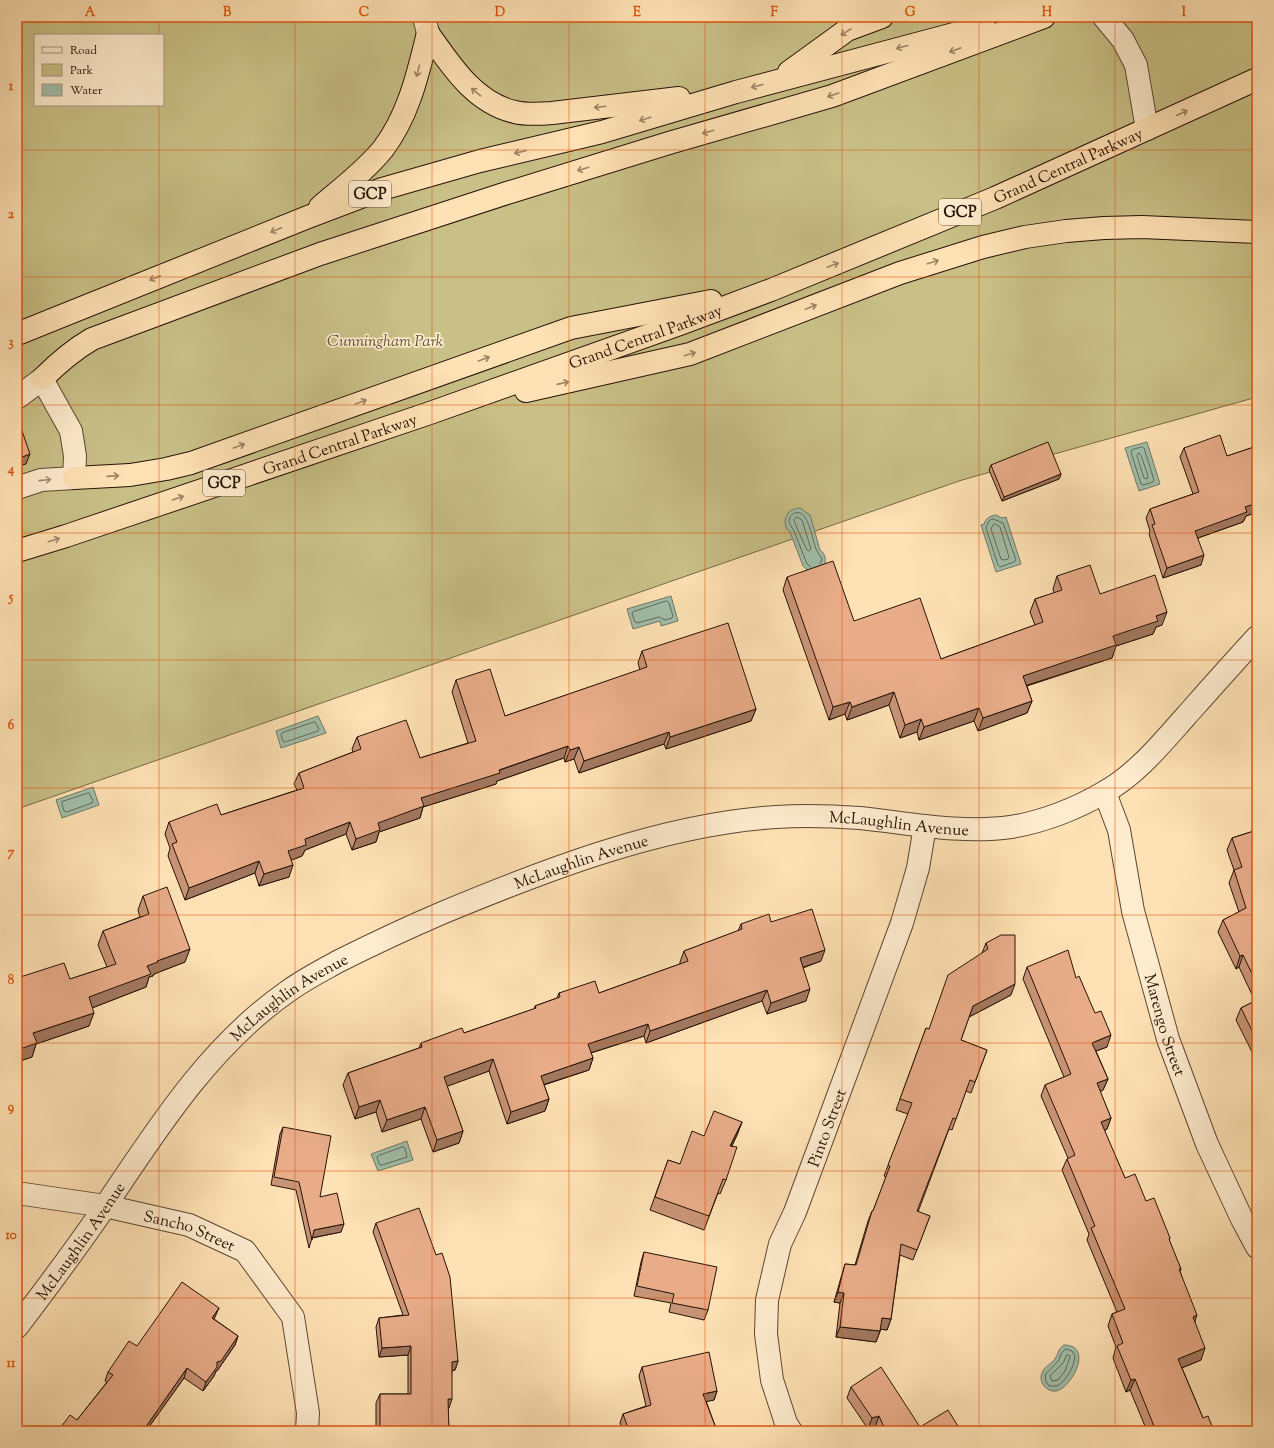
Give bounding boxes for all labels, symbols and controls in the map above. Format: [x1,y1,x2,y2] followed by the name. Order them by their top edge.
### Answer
[85,4,96,22] text: A
[223,4,232,22] text: B
[359,4,369,22] text: C
[495,4,505,22] text: D
[633,4,641,22] text: E
[770,4,778,22] text: F
[905,4,916,22] text: G
[1042,4,1053,22] text: H
[1182,4,1187,22] text: I
[841,28,852,36] one-way arrow
[34,34,164,106] legend
[70,42,97,60] text: Road
[896,44,909,51] one-way arrow
[948,47,961,54] one-way arrow
[70,62,93,80] text: Park
[414,64,422,77] one-way arrow
[9,78,14,96] text: 1
[70,82,103,100] text: Water
[751,83,764,90] one-way arrow
[471,87,482,96] one-way arrow
[826,92,839,99] one-way arrow
[594,103,607,111] one-way arrow
[1176,109,1188,116] one-way arrow
[639,116,652,123] one-way arrow
[990,123,1147,211] street label: Grand Central Parkway
[702,129,715,136] one-way arrow
[513,148,526,156] one-way arrow
[577,166,590,173] one-way arrow
[349,181,391,207] road number: GCP
[939,199,981,225] road number: GCP
[8,206,15,224] text: 2
[271,226,283,234] one-way arrow
[926,258,939,265] one-way arrow
[826,261,838,268] one-way arrow
[150,275,162,282] one-way arrow
[566,300,726,377] street label: Grand Central Parkway
[805,303,817,311] one-way arrow
[327,331,443,354] park label: Cunningham Park
[8,334,14,352] text: 3
[683,350,696,357] one-way arrow
[477,355,490,362] one-way arrow
[556,379,569,386] one-way arrow
[355,398,367,406] one-way arrow
[260,409,421,483] street label: Grand Central Parkway
[232,442,245,449] one-way arrow
[7,461,15,479] text: 4
[203,470,245,496] road number: GCP
[106,472,119,479] one-way arrow
[38,476,51,484] one-way arrow
[171,494,183,502] one-way arrow
[48,536,61,543] one-way arrow
[8,589,14,607] text: 5
[8,717,15,735] text: 6
[829,807,969,843] street label: McLaughlin Avenue
[511,831,651,897] street label: McLaughlin Avenue
[8,844,15,862] text: 7
[226,949,353,1048] street label: McLaughlin Avenue
[8,972,15,990] text: 8
[1137,972,1190,1080] street label: Marengo Street
[804,1086,854,1171] street label: Pinto Street
[8,1099,15,1117] text: 9
[32,1178,132,1306] street label: McLaughlin Avenue
[141,1206,239,1259] street label: Sancho Street
[5,1227,17,1245] text: 10
[7,1355,16,1373] text: 11

